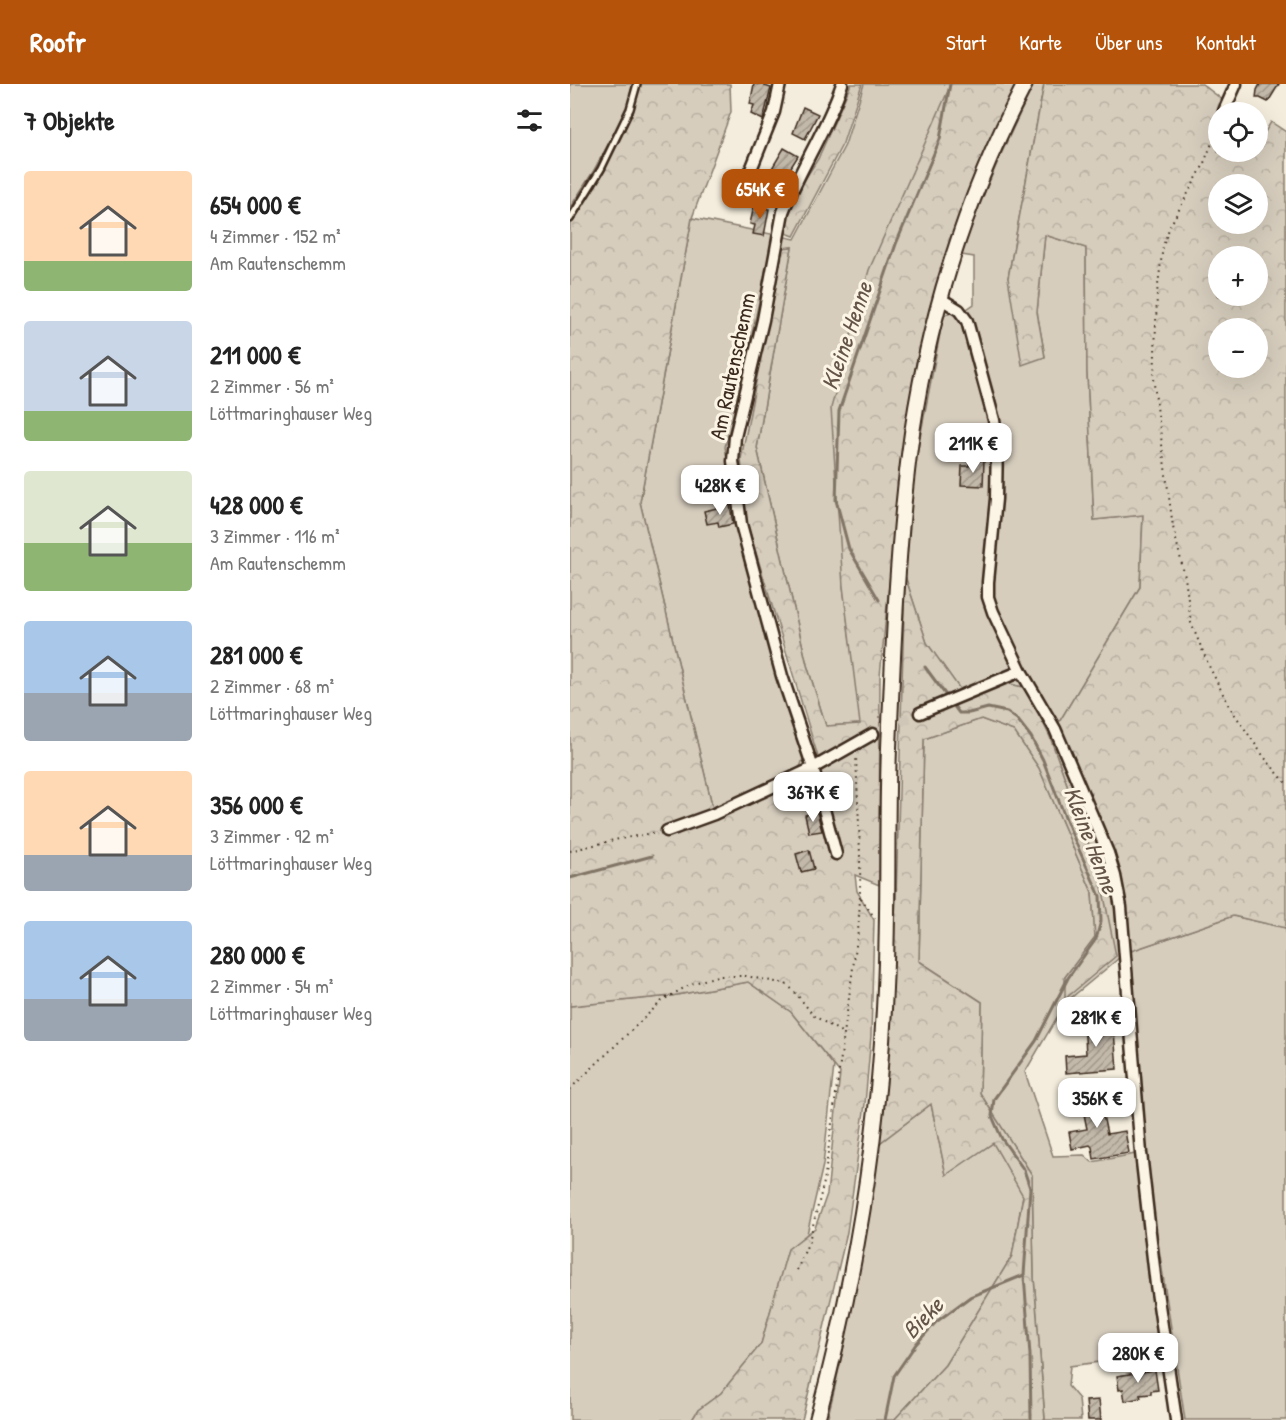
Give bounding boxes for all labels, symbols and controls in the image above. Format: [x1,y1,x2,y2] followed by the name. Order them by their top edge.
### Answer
[30,23,86,61] text: Roofr
[946,28,986,57] text: Start
[1019,28,1062,57] text: Karte
[1095,28,1163,57] text: Über uns
[1196,28,1256,57] text: Kontakt
[1208,102,1268,378] map controls
[1208,102,1268,162] button: locate
[24,103,115,138] text: 7 Objekte
[513,104,546,137] icon: filters
[711,169,809,220] pin: 654K €
[1208,174,1268,234] button: layers
[736,175,784,202] text: 654K €
[210,187,301,222] text: 654 000 €
[72,195,144,267] icon: home
[210,222,341,249] text: 4 Zimmer · 152 m²
[1208,246,1268,306] button: +
[210,249,346,276] text: Am Rautenschemm
[813,276,880,394] water label: Kleine Henne
[702,290,762,442] street label: Am Rautenschemm
[1208,318,1268,378] button: −
[210,337,300,372] text: 211 000 €
[72,345,144,417] icon: home
[210,372,334,399] text: 2 Zimmer · 56 m²
[210,399,372,426] text: Löttmaringhauser Weg
[924,423,1022,474] pin: 211K €
[949,429,997,456] text: 211K €
[671,465,769,516] pin: 428K €
[695,471,745,498] text: 428K €
[210,487,303,522] text: 428 000 €
[72,495,144,567] icon: home
[210,522,340,549] text: 3 Zimmer · 116 m²
[210,549,346,576] text: Am Rautenschemm
[210,637,302,672] text: 281 000 €
[72,645,144,717] icon: home
[210,672,334,699] text: 2 Zimmer · 68 m²
[210,699,372,726] text: Löttmaringhauser Weg
[764,772,862,823] pin: 367K €
[787,778,839,805] text: 367K €
[1057,782,1127,899] water label: Kleine Henne
[210,787,302,822] text: 356 000 €
[72,795,144,867] icon: home
[210,822,334,849] text: 3 Zimmer · 92 m²
[210,849,372,876] text: Löttmaringhauser Weg
[210,937,304,972] text: 280 000 €
[72,945,144,1017] icon: home
[210,972,333,999] text: 2 Zimmer · 54 m²
[1047,997,1145,1048] pin: 281K €
[210,999,372,1026] text: Löttmaringhauser Weg
[1071,1003,1121,1030] text: 281K €
[1048,1078,1146,1129] pin: 356K €
[1072,1084,1122,1111] text: 356K €
[895,1288,951,1345] water label: Bieke
[1089,1333,1187,1384] pin: 280K €
[1112,1339,1164,1366] text: 280K €

